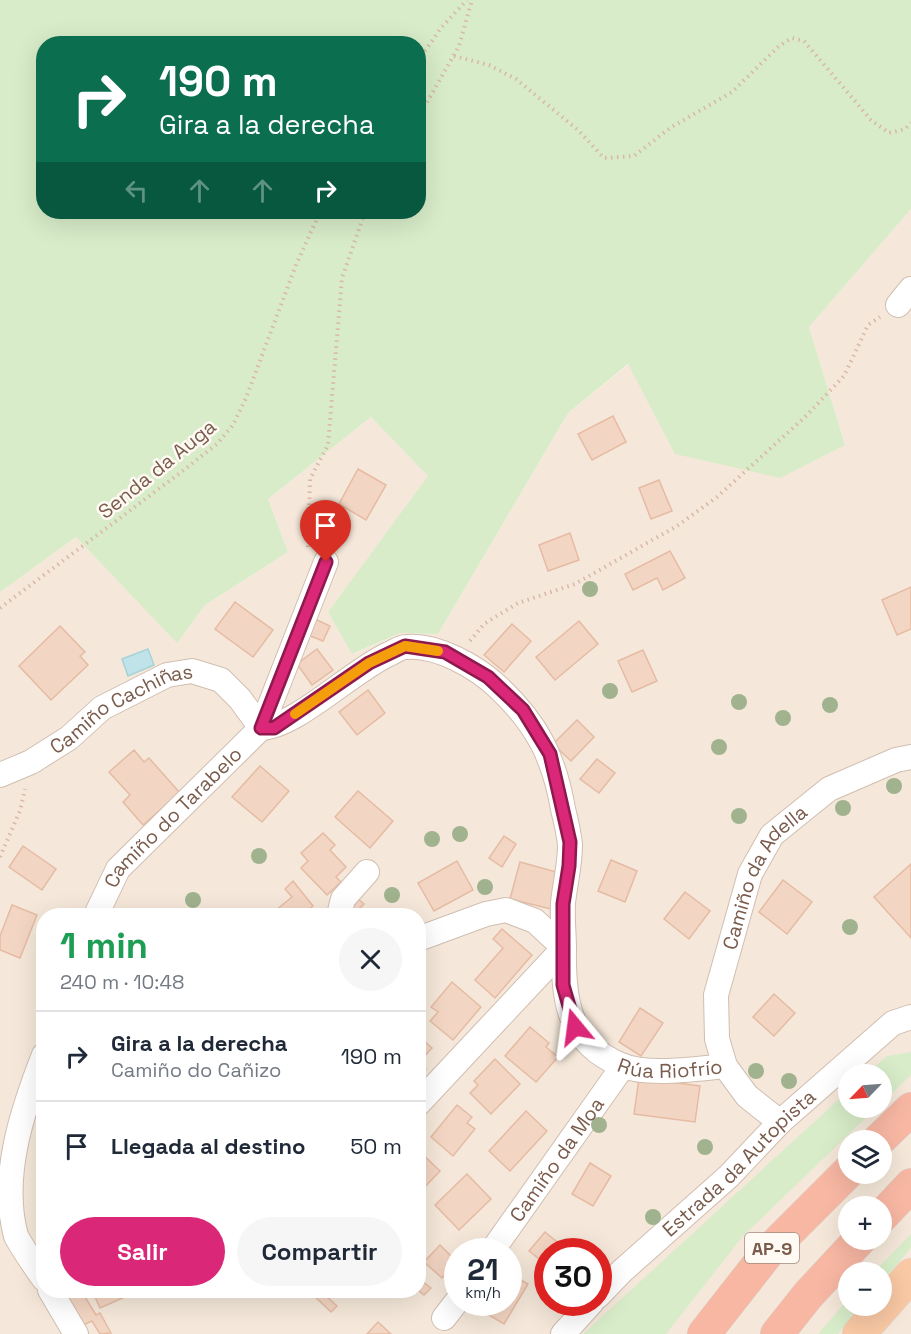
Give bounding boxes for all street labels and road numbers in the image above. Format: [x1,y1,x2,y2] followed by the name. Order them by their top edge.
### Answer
[93,413,221,525] street label: Senda da Auga
[45,658,195,760] street label: Camiño Cachiñas
[98,741,248,892] street label: Camiño do Tarabelo
[716,799,812,953] street label: Camiño da Adella
[614,1052,724,1084] street label: Rúa Riofrío
[657,1084,821,1242] street label: Estrada da Autopista
[504,1092,610,1227] street label: Camiño da Moa
[745,1233,799,1263] road number: AP-9

